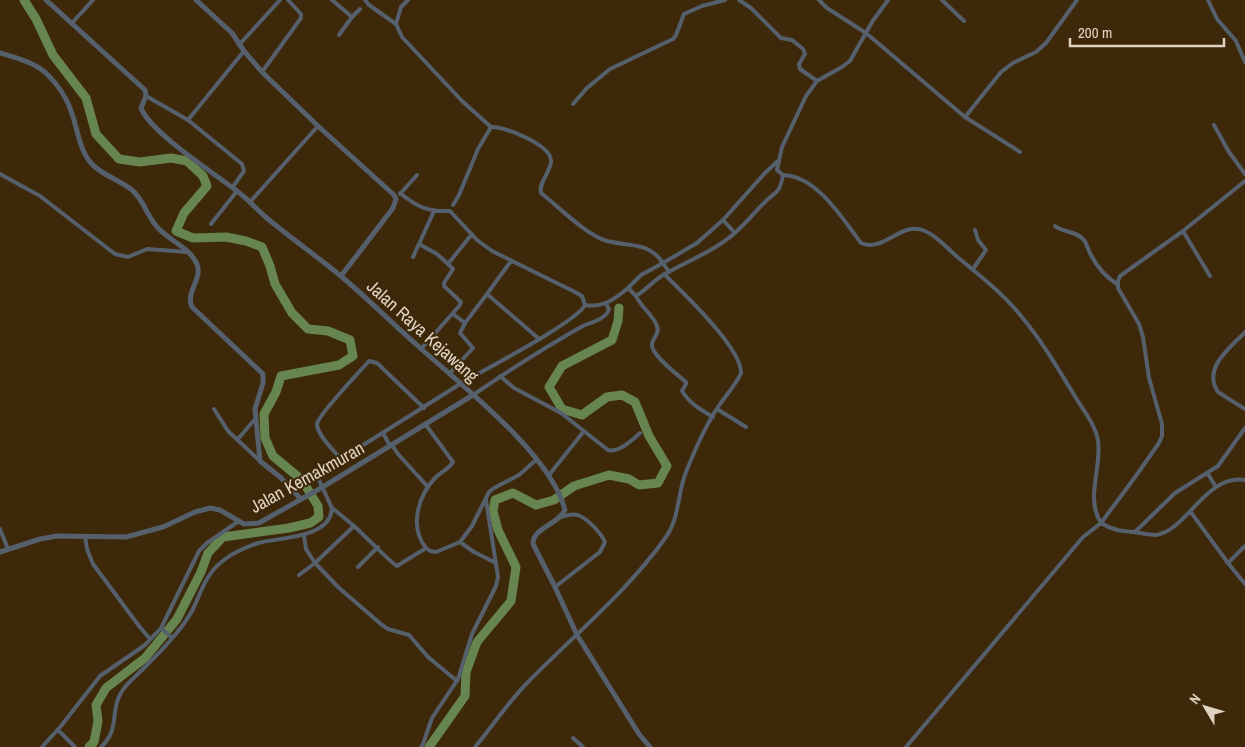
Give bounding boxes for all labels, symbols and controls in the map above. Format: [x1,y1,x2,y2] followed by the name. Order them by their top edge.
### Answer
[1070,15,1224,47] scale bar
[1078,22,1112,43] text: 200 m
[362,274,485,389] street label: Jalan Raya Kejawang
[245,435,369,519] street label: Jalan Kemakmuran
[1180,682,1230,732] north arrow
[1185,690,1204,708] text: N

